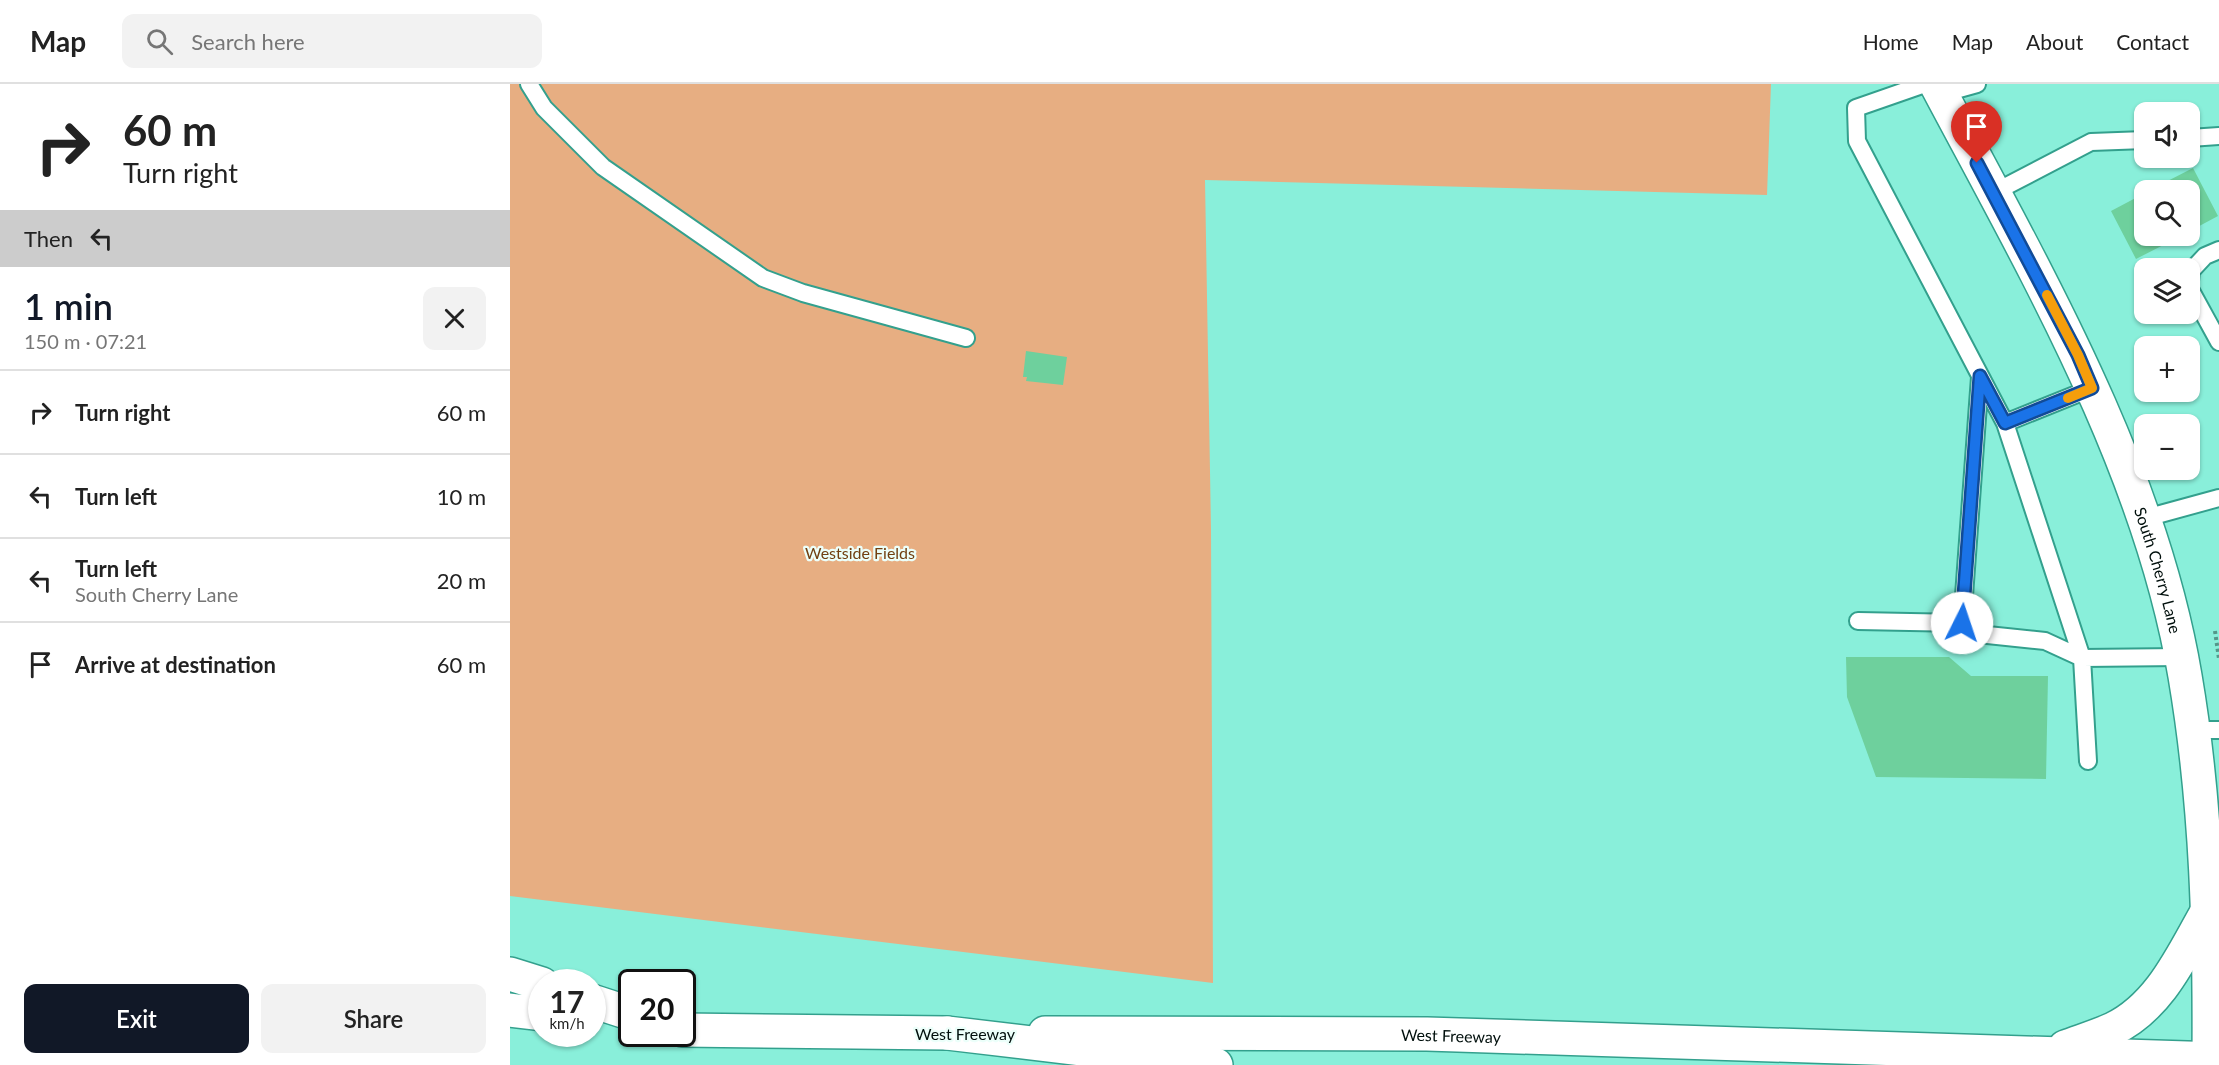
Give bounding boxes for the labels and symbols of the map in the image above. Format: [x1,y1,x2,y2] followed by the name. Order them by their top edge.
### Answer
[1951,101,2002,163] pin
[2131,504,2186,635] street label: South Cherry Lane
[805,543,915,562] park label: Westside Fields
[1930,591,1994,655] position arrow
[618,969,696,1047] speed limit sign: 20
[915,1024,1016,1043] street label: West Freeway
[1401,1024,1502,1046] street label: West Freeway

